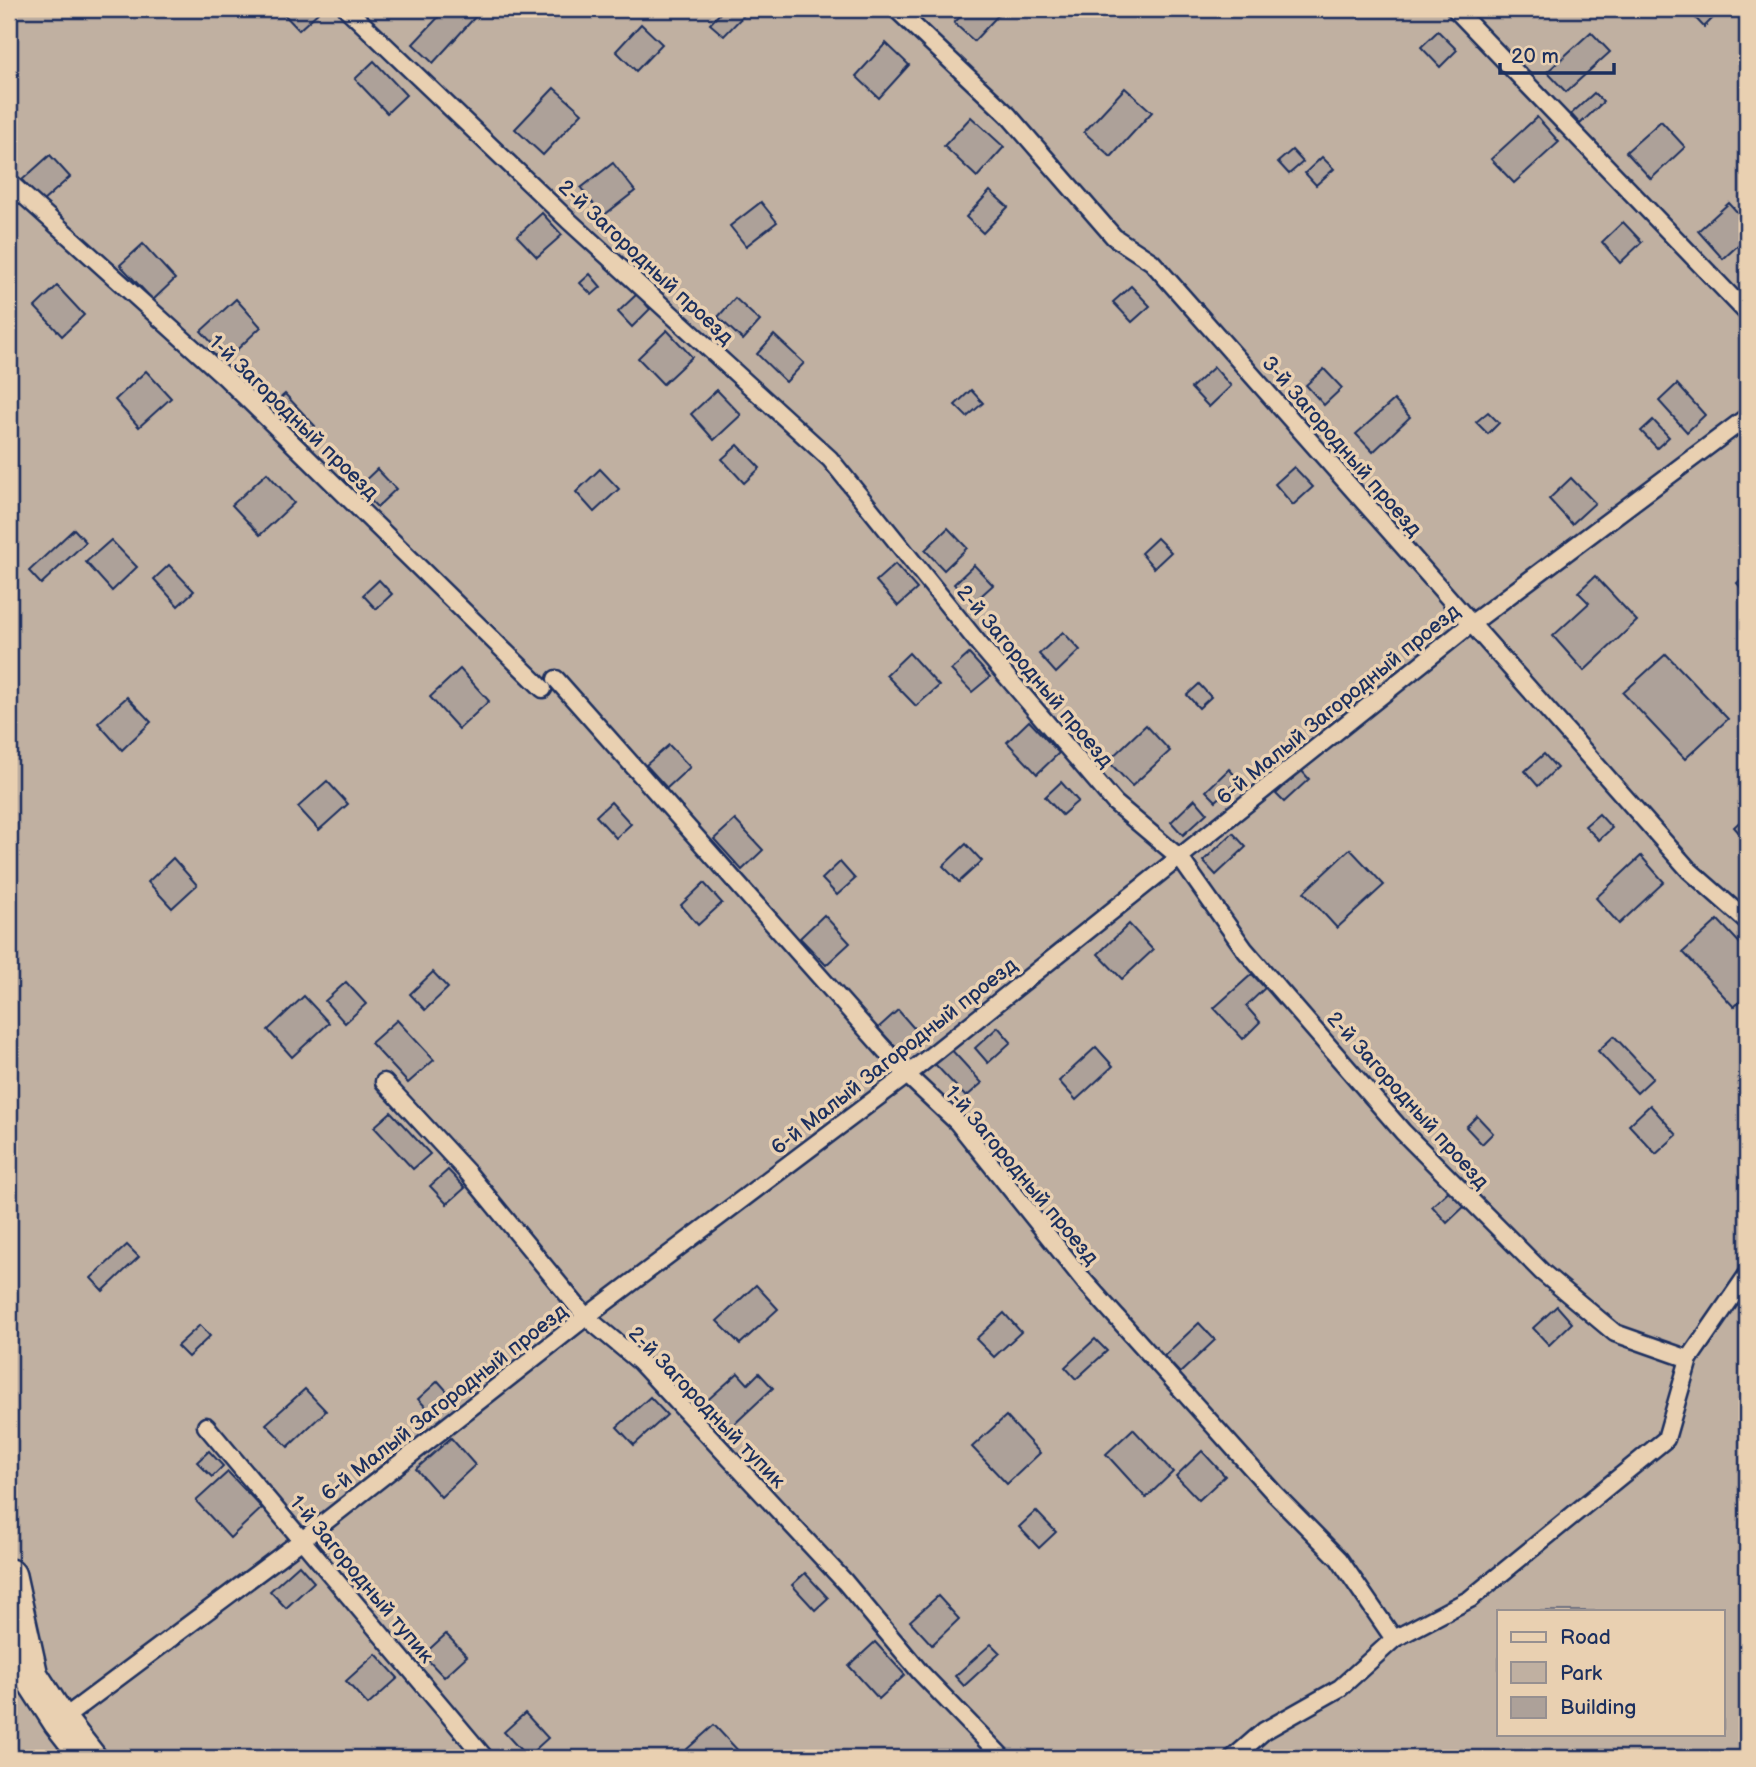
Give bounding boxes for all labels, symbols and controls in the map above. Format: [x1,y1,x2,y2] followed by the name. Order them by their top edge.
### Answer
[1500,32,1614,76] scale bar
[1511,44,1559,69] text: 20 m
[553,175,739,350] street label: 2-й Загородный проезд
[204,330,384,505] street label: 1-й Загородный проезд
[1256,351,1427,542] street label: 3-й Загородный проезд
[951,580,1118,773] street label: 2-й Загородный проезд
[1212,598,1465,810] street label: 6-й Малый Загородный проезд
[766,952,1022,1160] street label: 6-й Малый Загородный проезд
[1321,1006,1494,1194] street label: 2-й Загородный проезд
[939,1081,1104,1270] street label: 1-й Загородный проезд
[316,1298,572,1506] street label: 6-й Малый Загородный проезд
[623,1321,790,1493] street label: 2-й Загородный тупик
[284,1490,439,1668] street label: 1-й Загородный тупик
[1497,1610,1724,1736] legend
[1560,1625,1611,1650] text: Road
[1560,1661,1603,1686] text: Park
[1560,1695,1636,1720] text: Building

